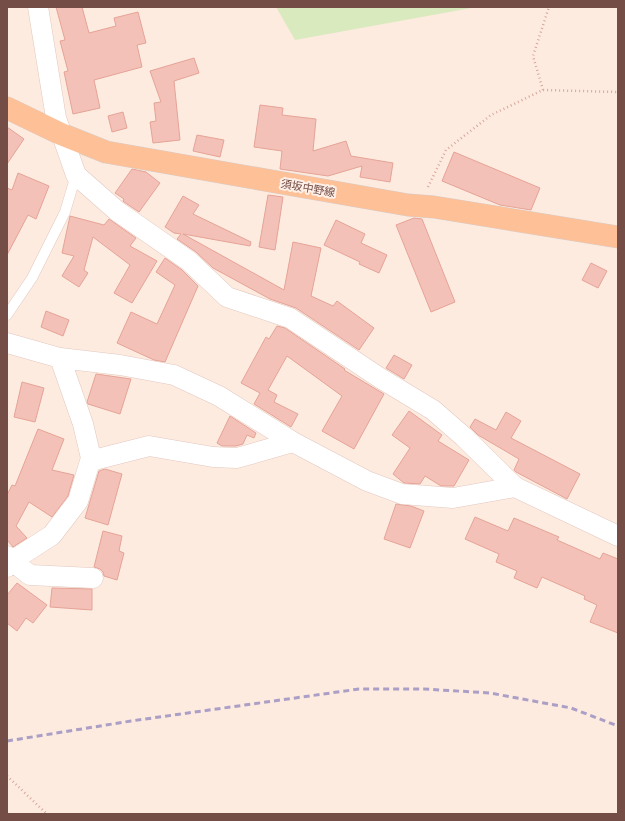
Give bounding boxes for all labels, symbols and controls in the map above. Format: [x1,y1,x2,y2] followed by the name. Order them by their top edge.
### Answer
[280,177,336,199] street label: 須坂中野線

